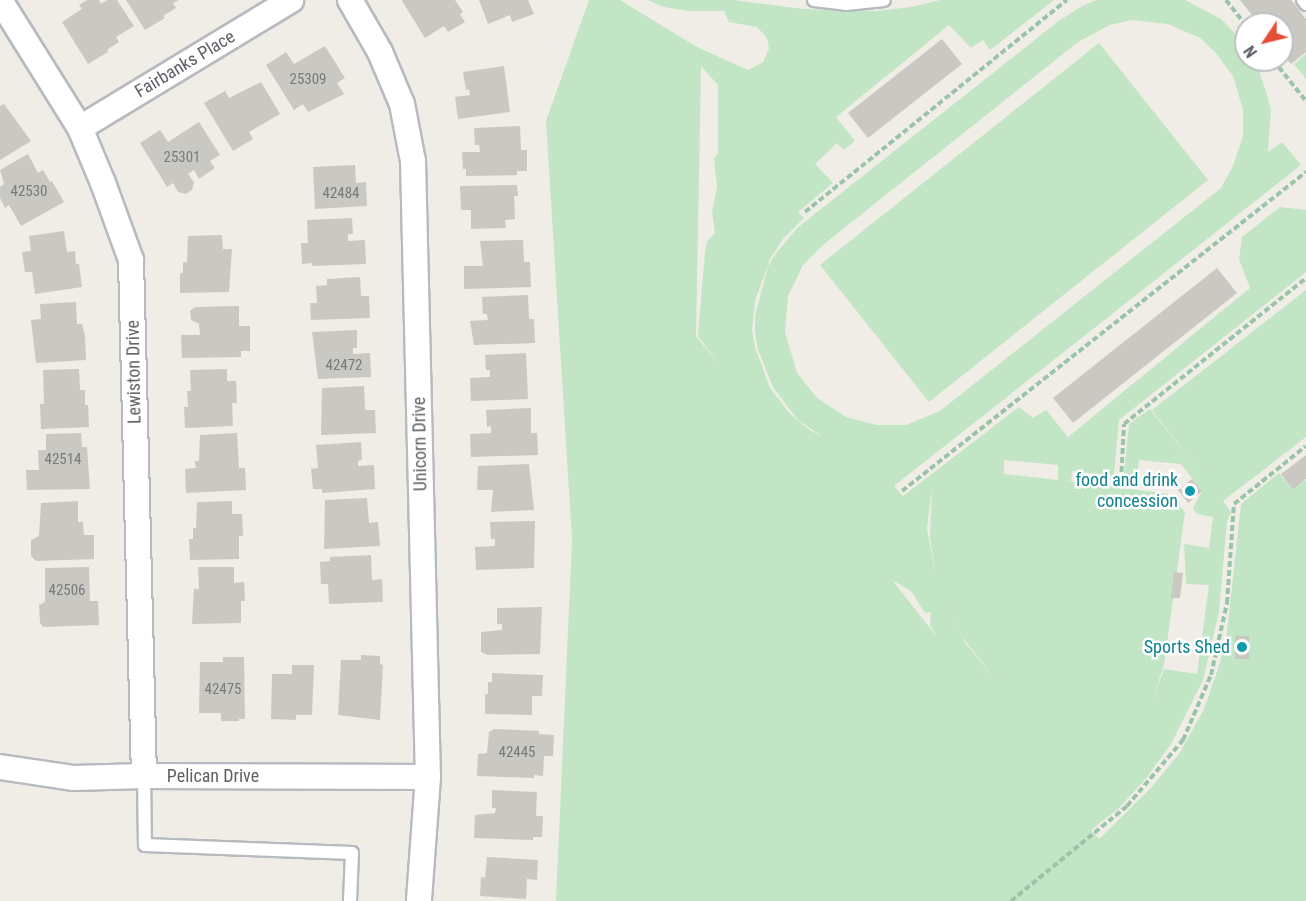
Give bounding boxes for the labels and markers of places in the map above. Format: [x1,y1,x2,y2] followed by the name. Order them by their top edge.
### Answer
[1075,470,1178,512] place label: food and drink concession
[1183,484,1197,498] marker: food and drink concession
[1144,636,1230,658] place label: Sports Shed
[1235,640,1249,654] marker: Sports Shed

